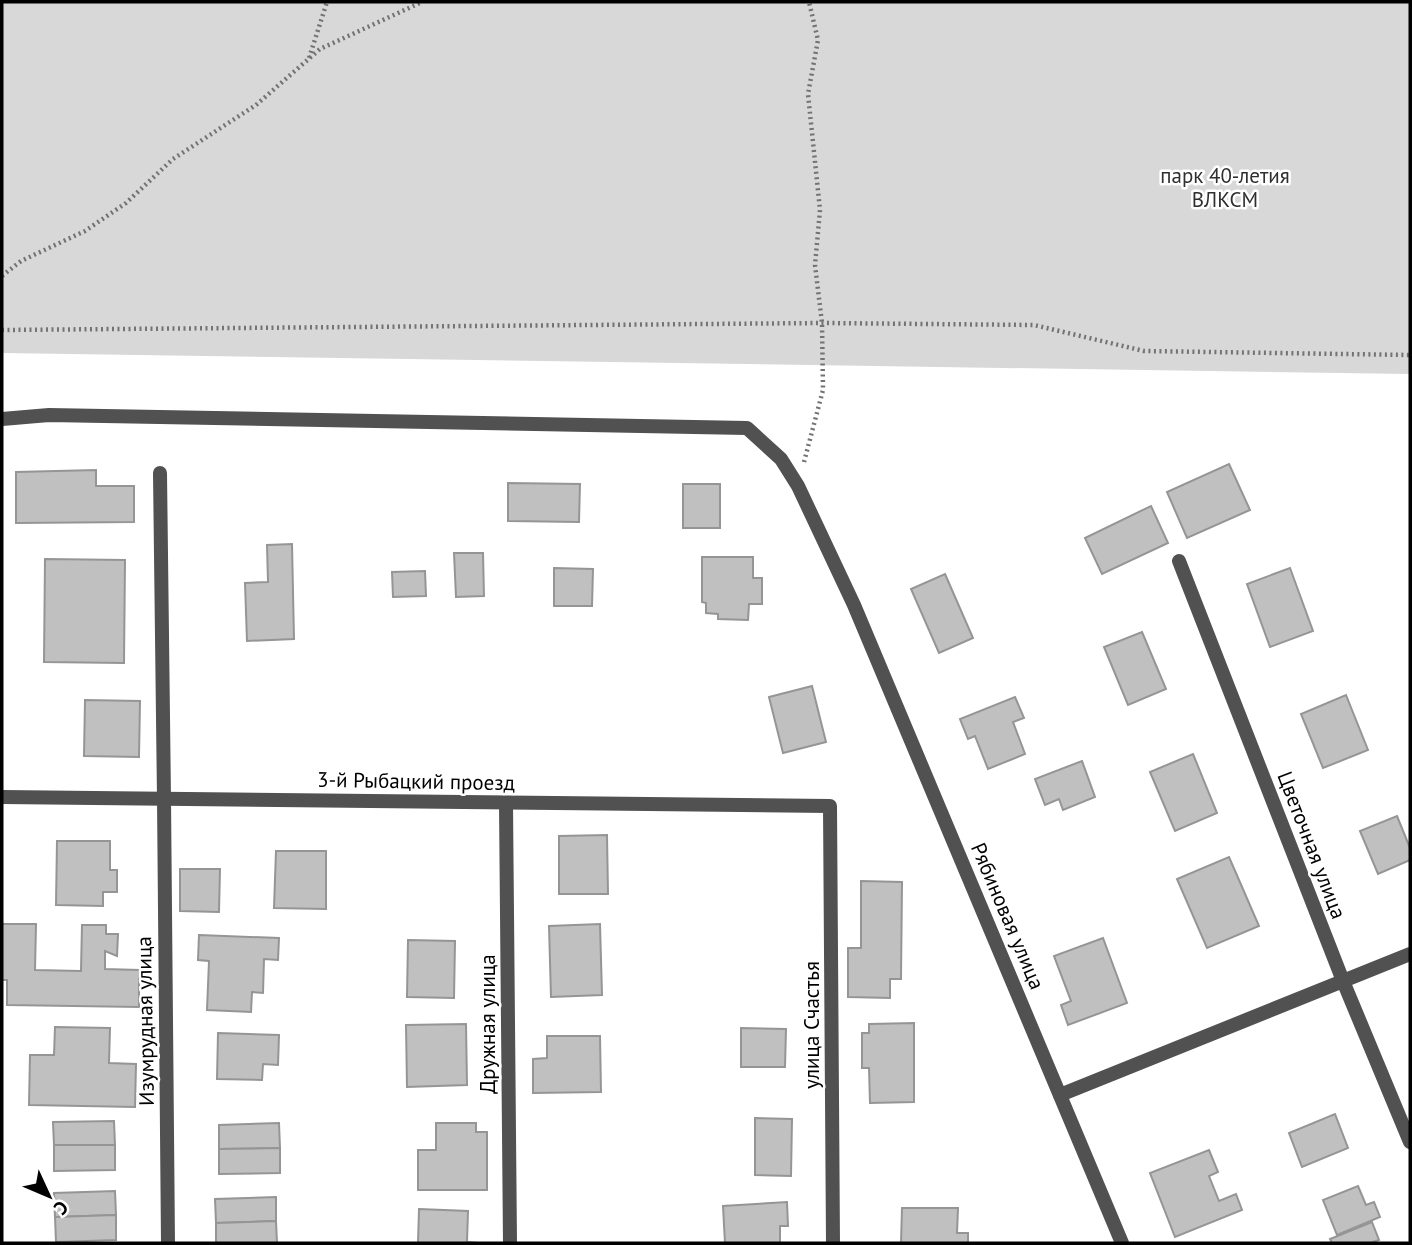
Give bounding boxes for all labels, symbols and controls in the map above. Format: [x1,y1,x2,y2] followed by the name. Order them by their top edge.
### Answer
[1160,162,1290,213] park label: парк 40-летия ВЛКСМ
[317,766,515,796] street label: 3-й Рыбацкий проезд
[1271,767,1353,923] street label: Цветочная улица
[965,839,1051,993] street label: Рябиновая улица
[130,936,160,1106] street label: Изумрудная улица
[474,954,501,1094] street label: Дружная улица
[798,961,825,1089] street label: улица Счастья
[14,1161,84,1231] north arrow
[49,1196,74,1220] text: С

